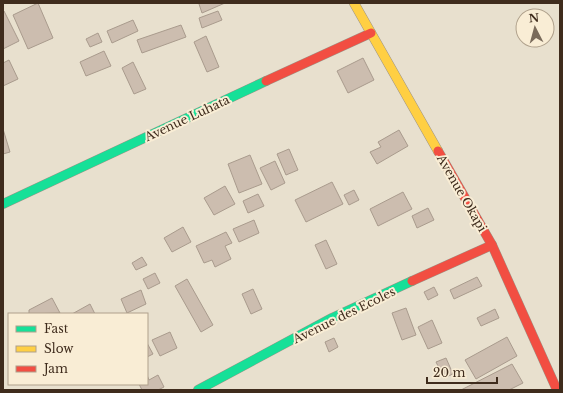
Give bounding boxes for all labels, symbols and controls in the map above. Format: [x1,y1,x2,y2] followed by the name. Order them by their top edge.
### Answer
[515,8,555,48] north arrow
[528,10,540,26] text: N
[141,92,232,145] street label: Avenue Luhata
[433,151,490,234] street label: Avenue Okapi
[289,284,398,347] street label: Avenue des Ecoles
[8,313,148,385] legend
[44,321,69,336] text: Fast
[44,341,74,356] text: Slow
[427,359,497,385] scale bar
[42,361,68,376] text: Jam
[433,365,465,380] text: 20 m

